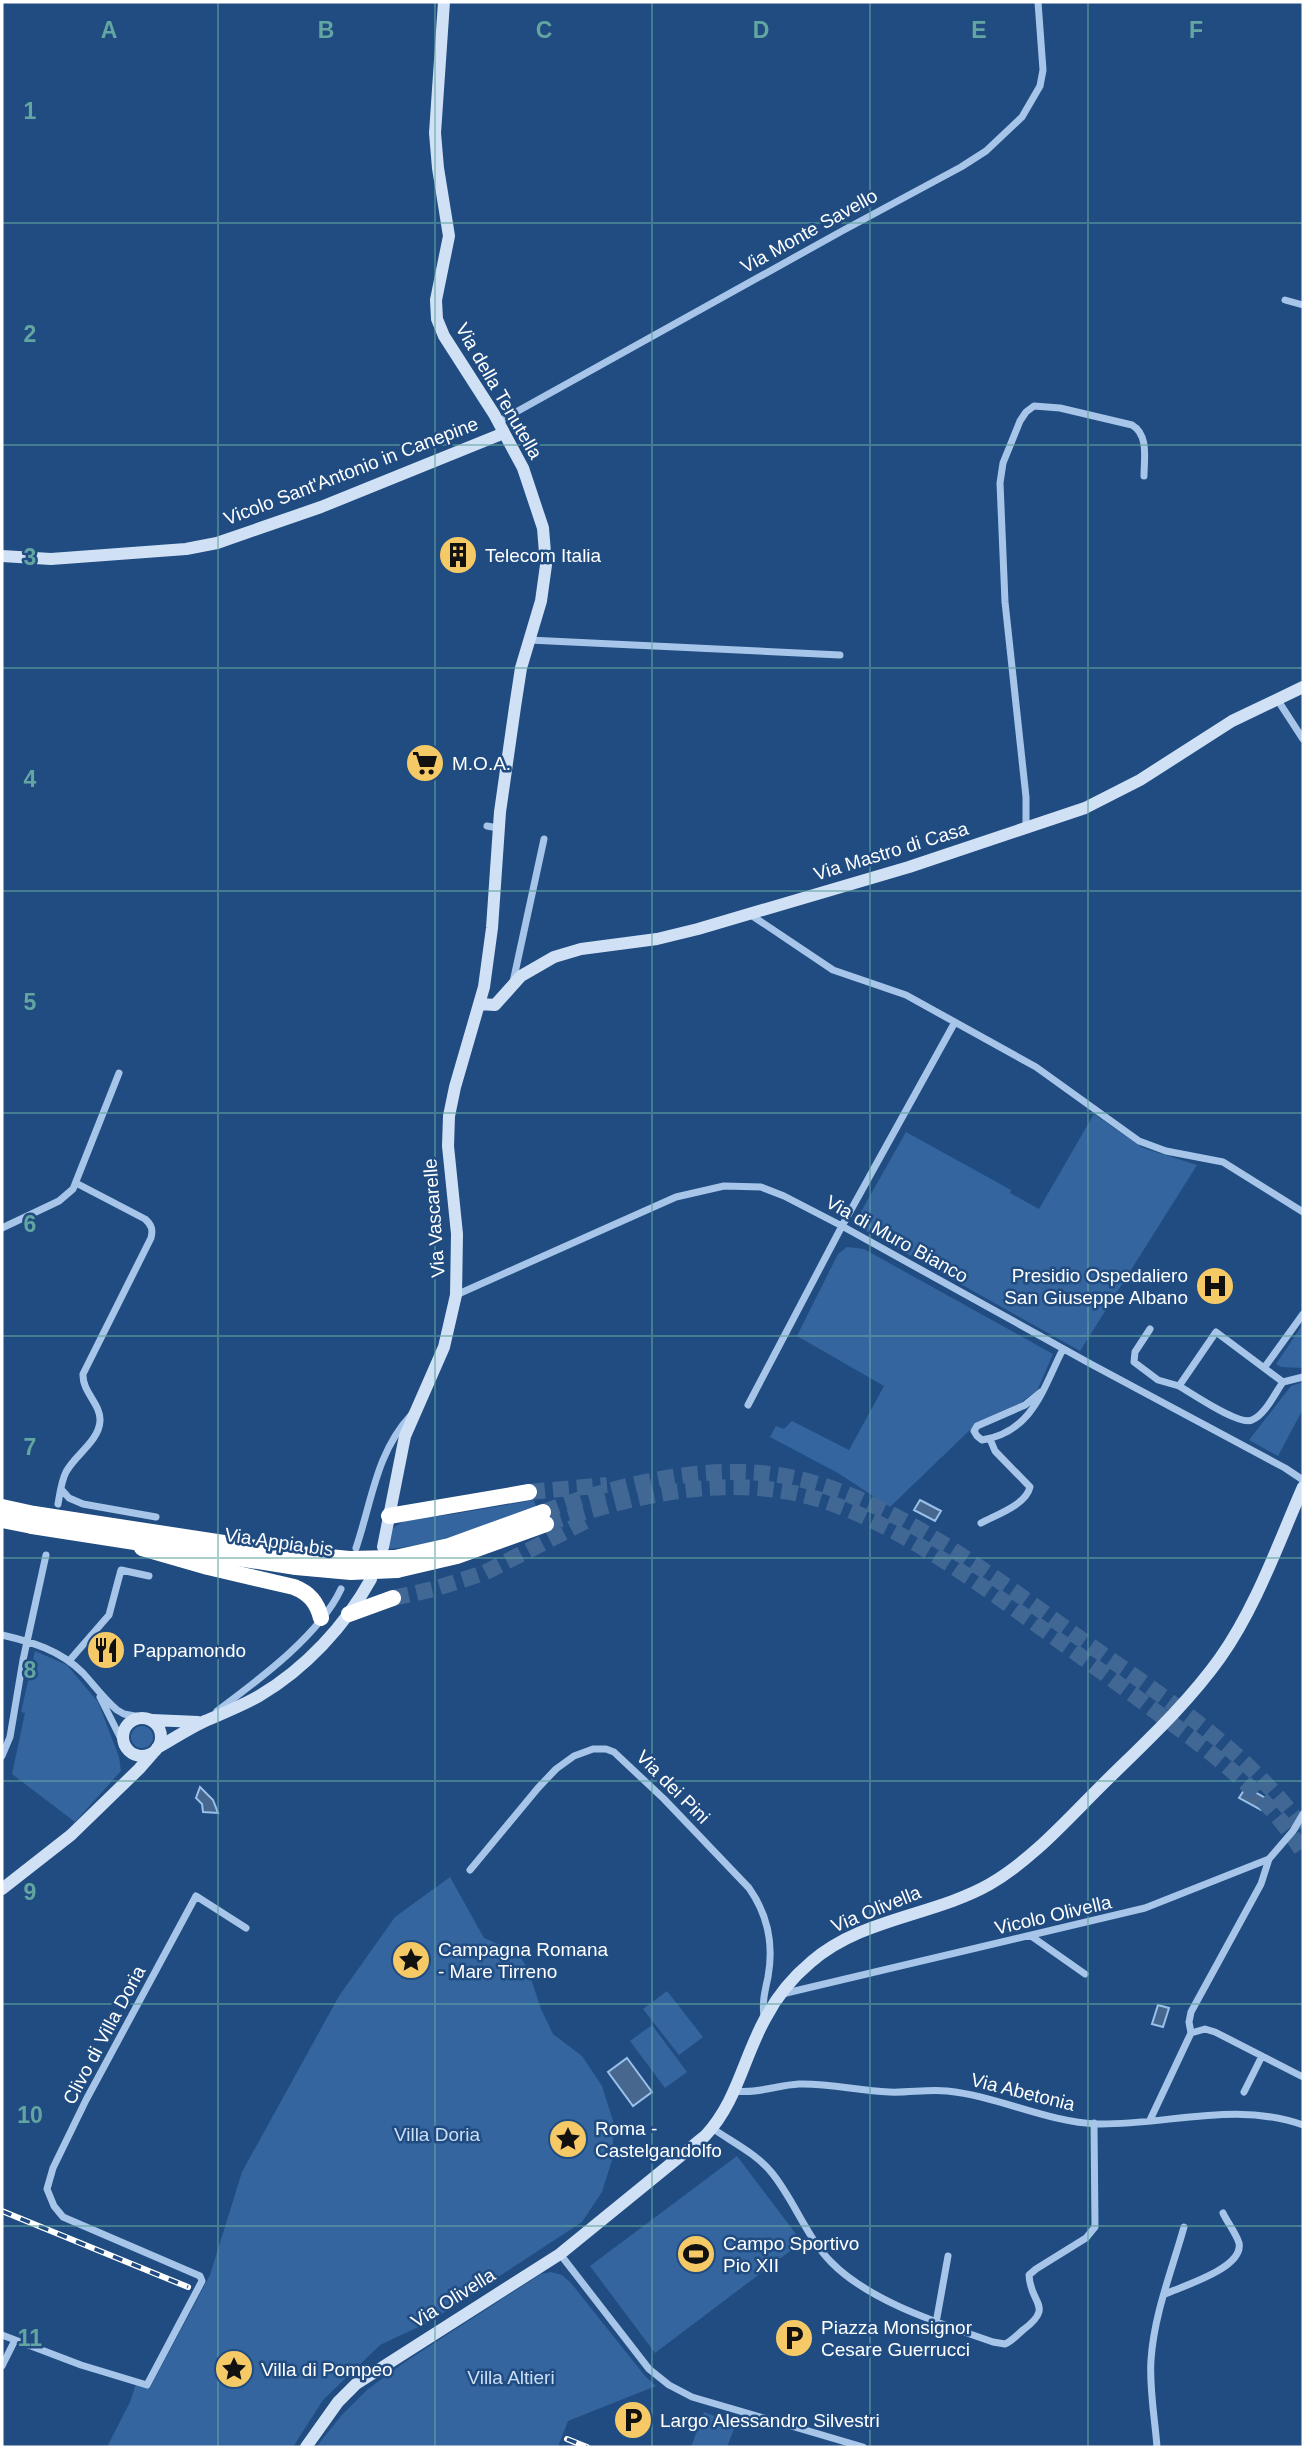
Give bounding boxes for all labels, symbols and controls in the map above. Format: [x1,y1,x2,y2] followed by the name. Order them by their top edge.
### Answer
[101,17,117,43] text: A
[318,17,334,43] text: B
[536,17,552,43] text: C
[753,17,769,43] text: D
[971,17,987,43] text: E
[1189,17,1203,43] text: F
[24,98,37,124] text: 1
[737,185,881,277] street label: Via Monte Savello
[452,319,547,463] street label: Via della Tenutella
[24,321,36,347] text: 2
[221,413,481,529] street label: Vicolo Sant'Antonio in Canepine
[437,534,479,576] building icon: Telecom Italia
[24,544,36,570] text: 3
[485,545,602,566] place label: Telecom Italia
[404,742,446,784] supermarket icon: M.O.A.
[452,753,511,774] place label: M.O.A.
[24,766,37,792] text: 4
[811,817,971,884] street label: Via Mastro di Casa
[24,989,37,1015] text: 5
[419,1158,449,1278] street label: Via Vascarelle
[822,1191,972,1287] street label: Via di Muro Bianco
[24,1211,36,1237] text: 6
[1004,1265,1188,1308] place label: Presidio Ospedaliero San Giuseppe Albano
[1194,1265,1236,1307] hospital icon: Presidio Ospedaliero San Giuseppe Albano
[24,1434,36,1460] text: 7
[223,1524,335,1560] street label: Via Appia bis
[85,1629,127,1671] restaurant icon: Pappamondo
[133,1640,246,1661] place label: Pappamondo
[24,1657,37,1683] text: 8
[632,1746,714,1828] street label: Via dei Pini
[24,1879,36,1905] text: 9
[828,1881,924,1936] street label: Via Olivella
[993,1891,1114,1939] street label: Vicolo Olivella
[390,1939,432,1981] place icon: Campagna Romana - Mare Tirreno
[438,1939,608,1982] place label: Campagna Romana - Mare Tirreno
[59,1962,150,2108] street label: Clivo di Villa Doria
[969,2069,1078,2115] street label: Via Abetonia
[17,2102,43,2128] text: 10
[547,2118,589,2160] place icon: Roma - Castelgandolfo
[595,2118,722,2161] place label: Roma - Castelgandolfo
[394,2124,481,2145] park label: Villa Doria
[675,2233,717,2275] sports icon: Campo Sportivo Pio XII
[723,2233,859,2276] place label: Campo Sportivo Pio XII
[407,2264,499,2332] street label: Via Olivella
[773,2317,815,2359] parking icon: Piazza Monsignor Cesare Guerrucci
[821,2317,973,2360] place label: Piazza Monsignor Cesare Guerrucci
[18,2325,42,2351] text: 11
[213,2348,255,2390] place icon: Villa di Pompeo
[261,2359,393,2380] place label: Villa di Pompeo
[467,2367,555,2388] park label: Villa Altieri
[612,2399,654,2441] parking icon: Largo Alessandro Silvestri
[660,2410,880,2431] place label: Largo Alessandro Silvestri

